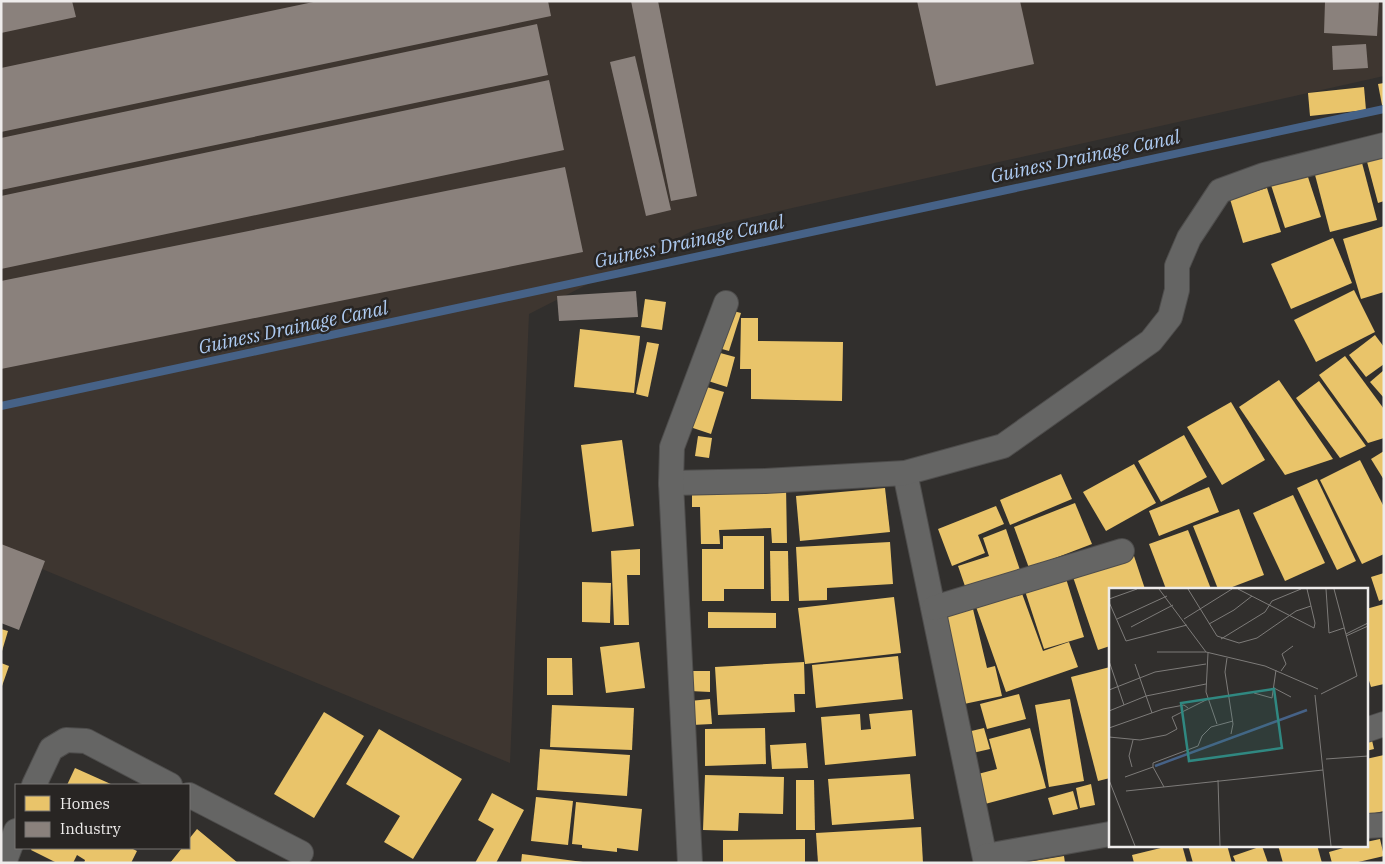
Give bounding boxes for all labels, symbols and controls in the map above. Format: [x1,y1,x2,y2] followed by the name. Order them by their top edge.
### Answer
[988,124,1183,188] water label: Guiness Drainage Canal
[592,209,787,273] water label: Guiness Drainage Canal
[196,295,391,359] water label: Guiness Drainage Canal
[1109,588,1368,846] inset map
[15,784,190,849] legend
[60,794,110,813] text: Homes
[60,819,121,838] text: Industry

